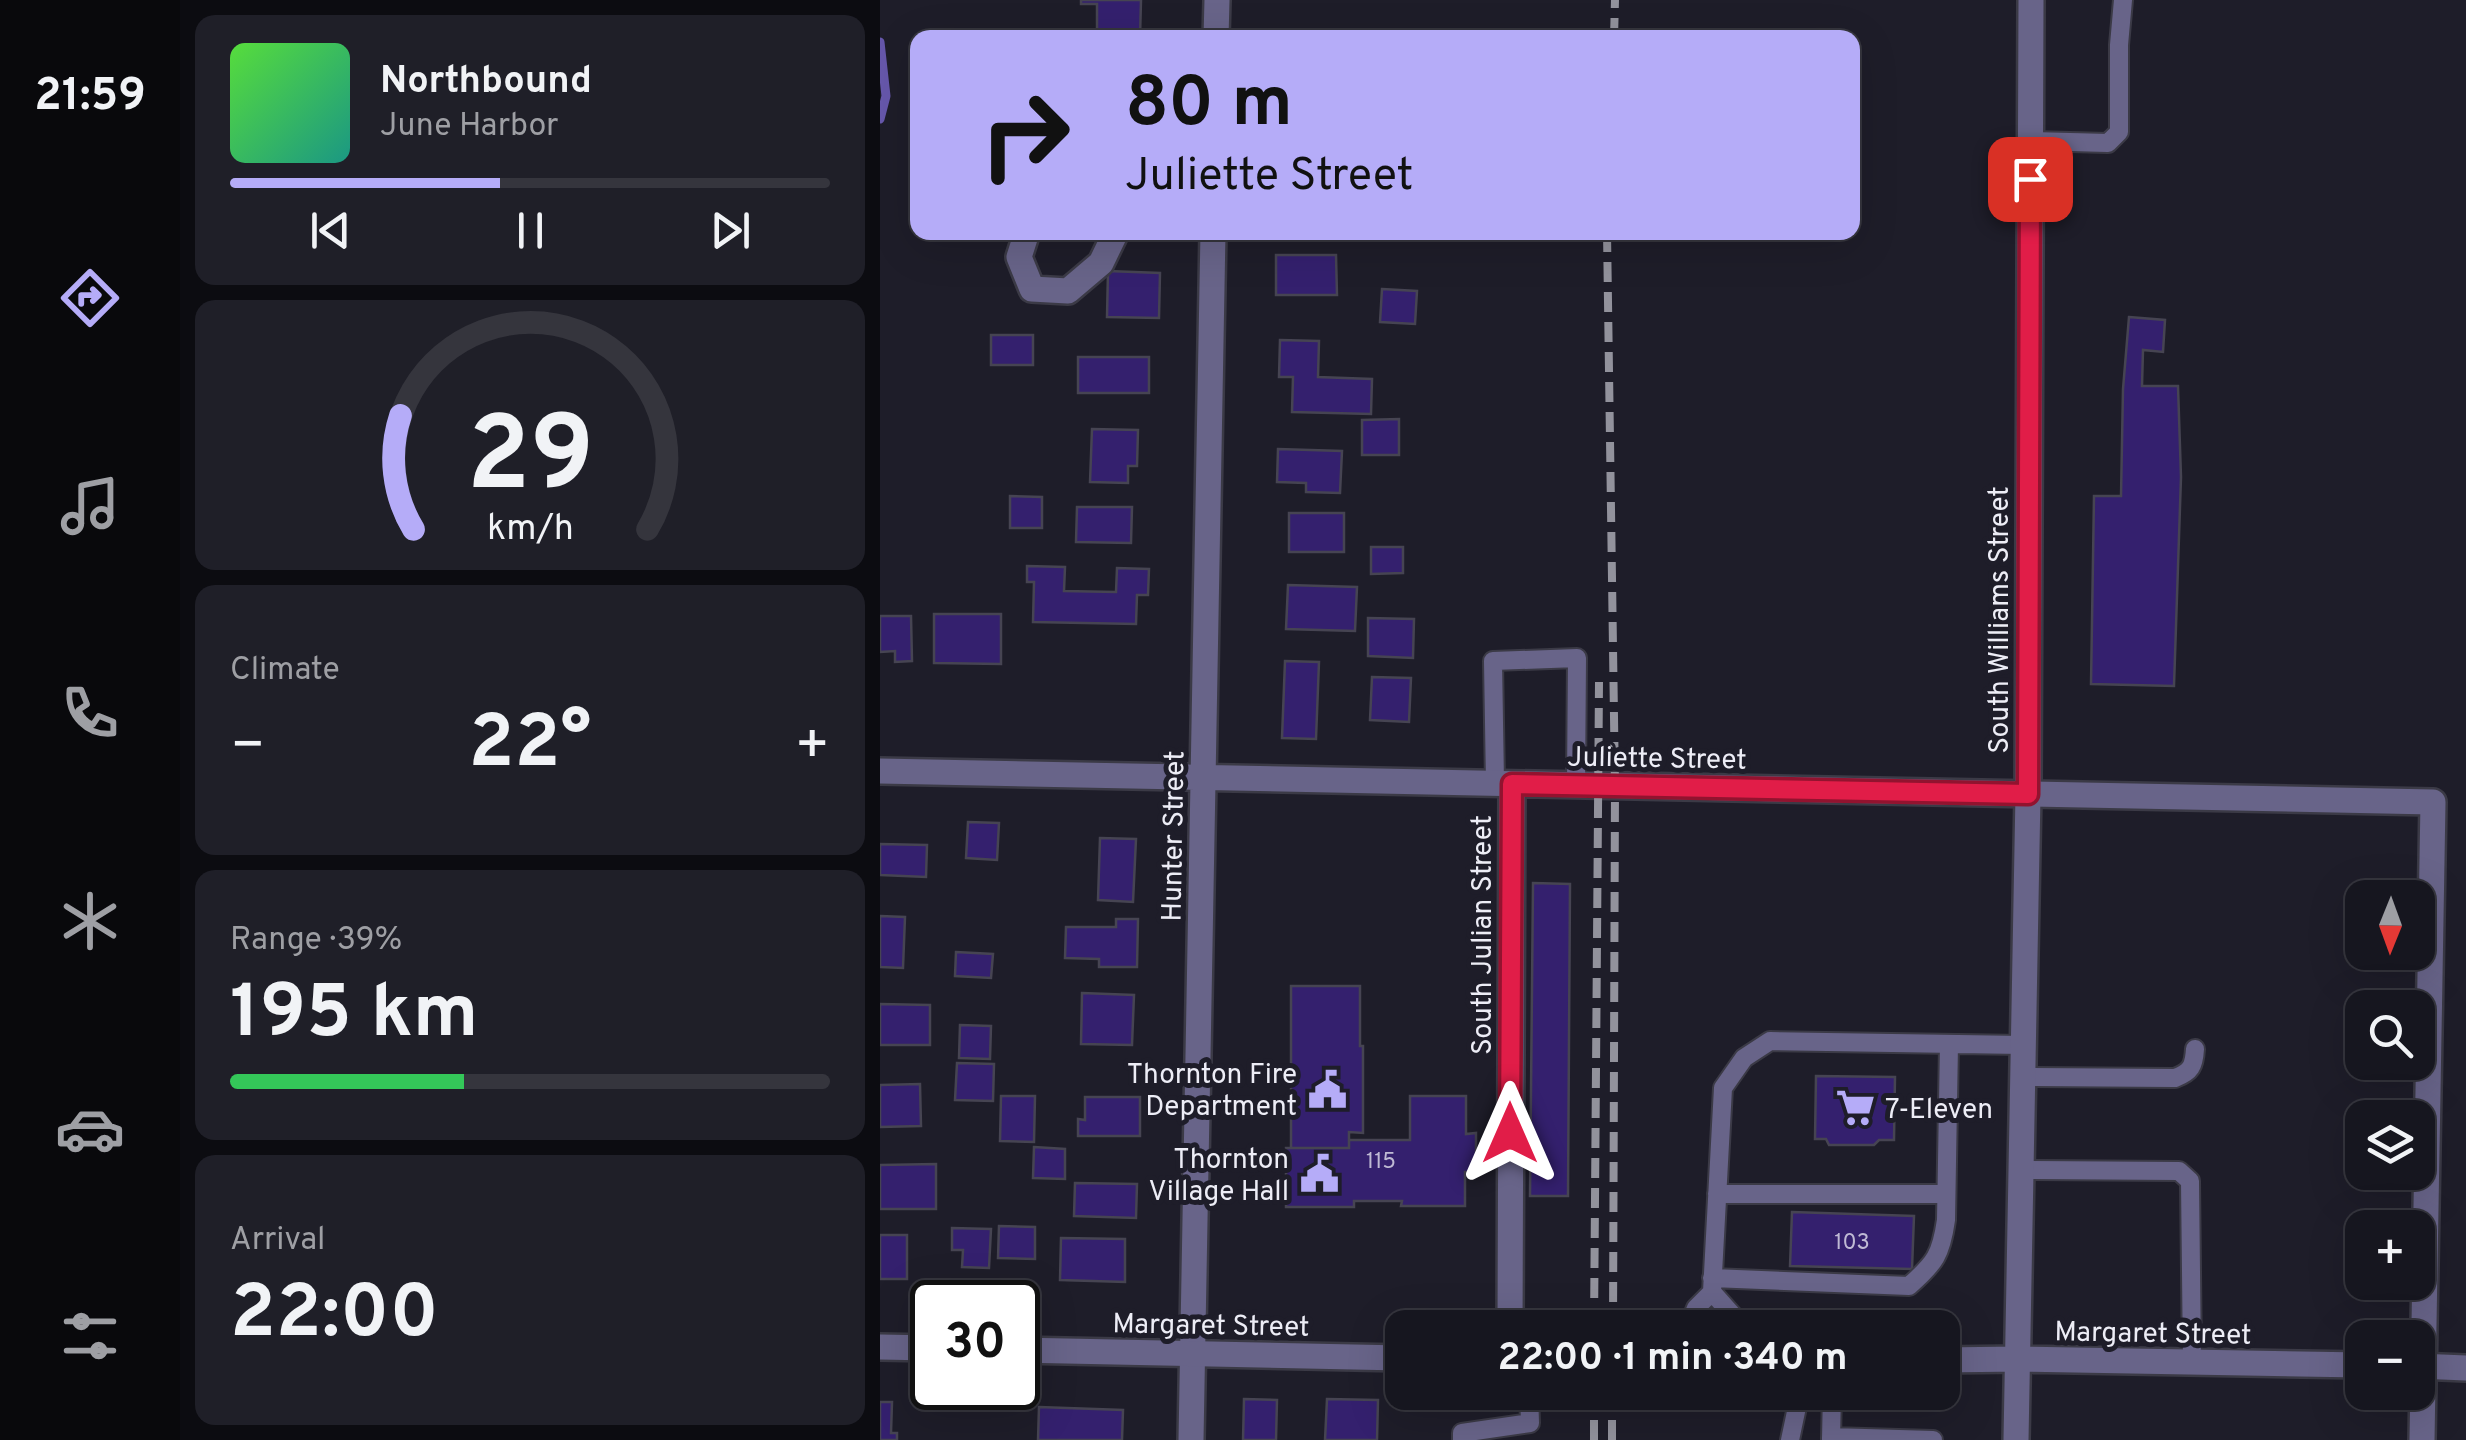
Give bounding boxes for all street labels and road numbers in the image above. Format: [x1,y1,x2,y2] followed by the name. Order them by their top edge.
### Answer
[1983,486,2019,754] street label: South Williams Street
[1567,740,1747,780] street label: Juliette Street
[1156,750,1194,922] street label: Hunter Street
[1466,815,1502,1055] street label: South Julian Street
[1112,1307,1310,1347] street label: Margaret Street
[2054,1315,2252,1355] street label: Margaret Street

